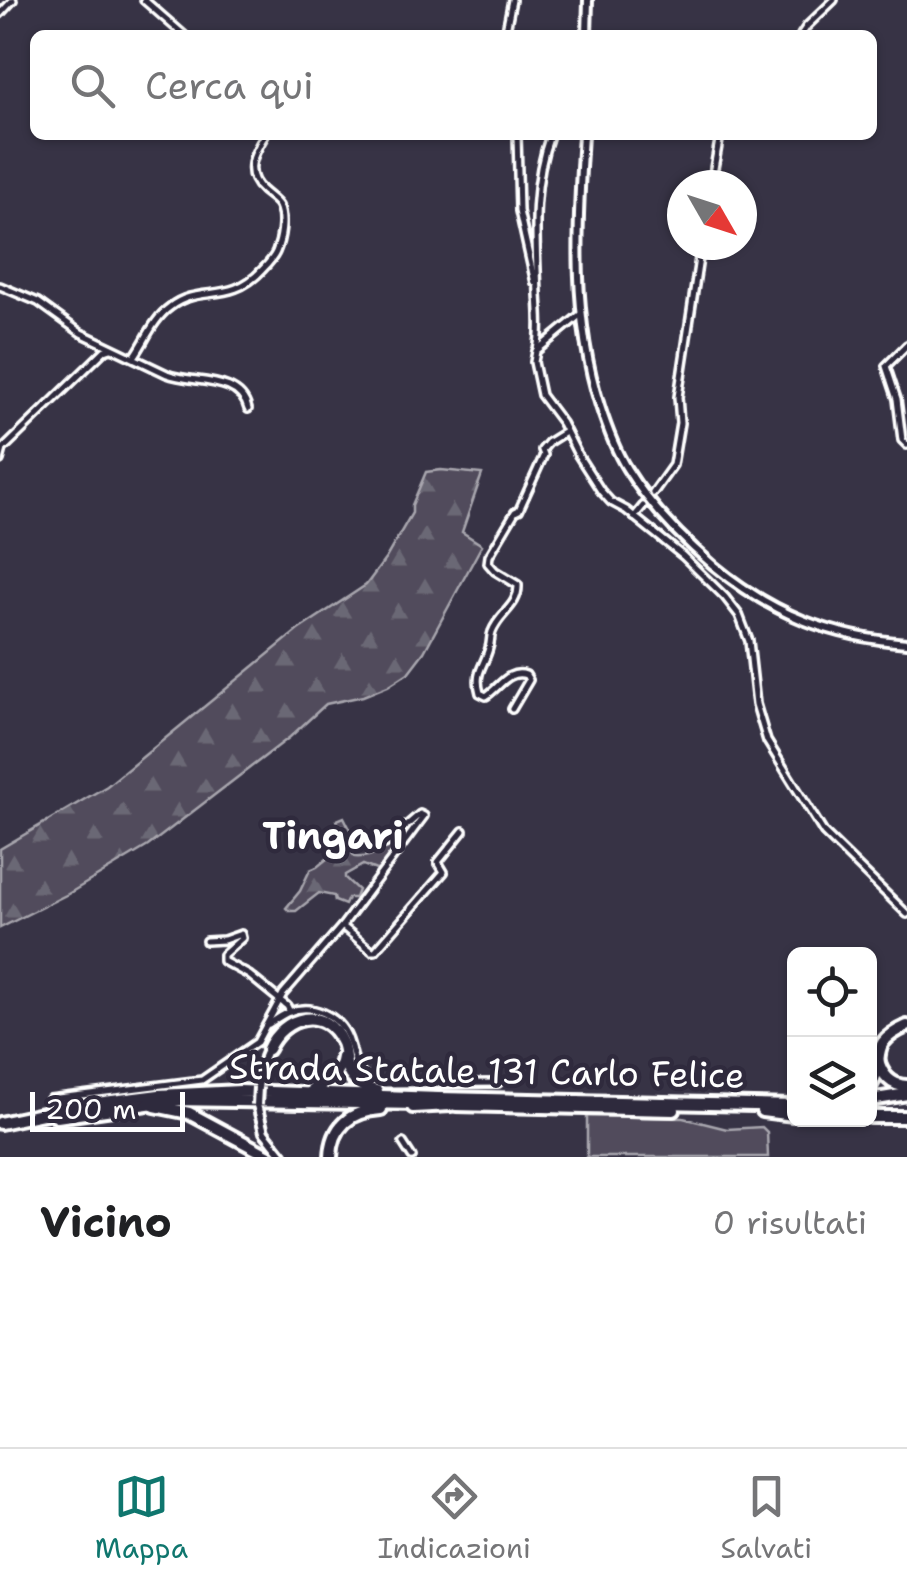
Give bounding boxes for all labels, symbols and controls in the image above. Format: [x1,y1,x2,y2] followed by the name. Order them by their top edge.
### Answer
[30,30,877,140] search box
[65,58,120,113] icon: search
[145,60,314,111] text: Cerca qui
[667,170,757,260] north arrow
[262,810,404,861] district label: Tingari
[787,947,877,1127] map controls
[787,947,877,1037] button: locate
[787,1037,877,1127] button: layers
[229,1043,745,1098] street label: Strada Statale 131 Carlo Felice
[30,1087,185,1132] scale bar
[45,1090,136,1128] text: 200 m
[40,1194,172,1250] text: Vicino
[713,1201,867,1244] text: 0 risultati
[95,1469,188,1567] tab: Mappa
[378,1469,531,1567] tab: Indicazioni
[721,1469,812,1567] tab: Salvati

